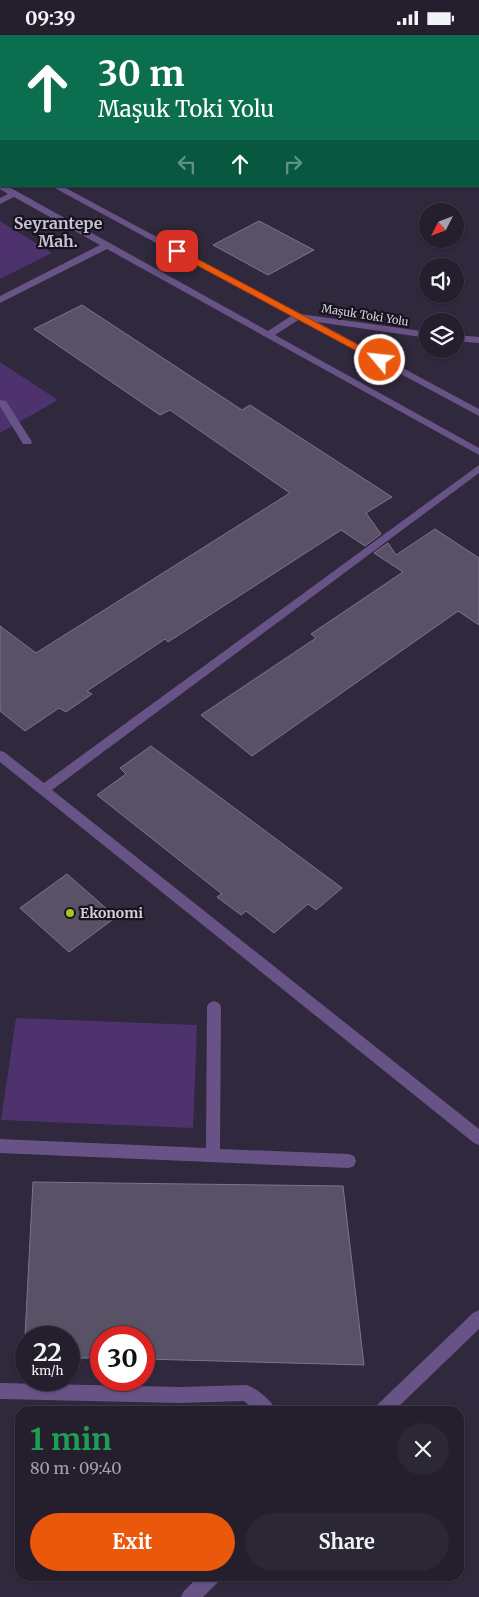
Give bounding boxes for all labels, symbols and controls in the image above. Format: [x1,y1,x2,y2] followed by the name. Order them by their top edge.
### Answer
[25,6,76,30] text: 09:39
[98,52,184,96] text: 30 m
[15,55,80,120] icon: ahead
[98,95,274,123] text: Maşuk Toki Yolu
[173,150,201,178] icon: left
[226,150,254,178] icon: ahead
[279,150,307,178] icon: right
[419,203,464,247] north arrow
[419,203,464,358] map controls
[14,213,103,251] district label: Seyrantepe Mah.
[156,230,198,272] pin
[163,237,191,265] icon: arrive
[419,258,464,303] button: sound
[320,301,410,329] street label: Maşuk Toki Yolu
[419,313,464,358] button: layers
[353,333,405,385] position arrow
[80,904,143,922] place label: Ekonomi
[64,907,76,919] marker: Ekonomi
[90,1326,155,1391] speed limit sign: 30
[33,1336,62,1368] text: 22
[32,1363,63,1378] text: km/h
[30,1420,112,1458] text: 1 min
[397,1423,449,1475] button: close
[30,1458,122,1478] text: 80 m · 09:40
[30,1513,235,1571] button: Exit
[245,1513,449,1571] button: Share

